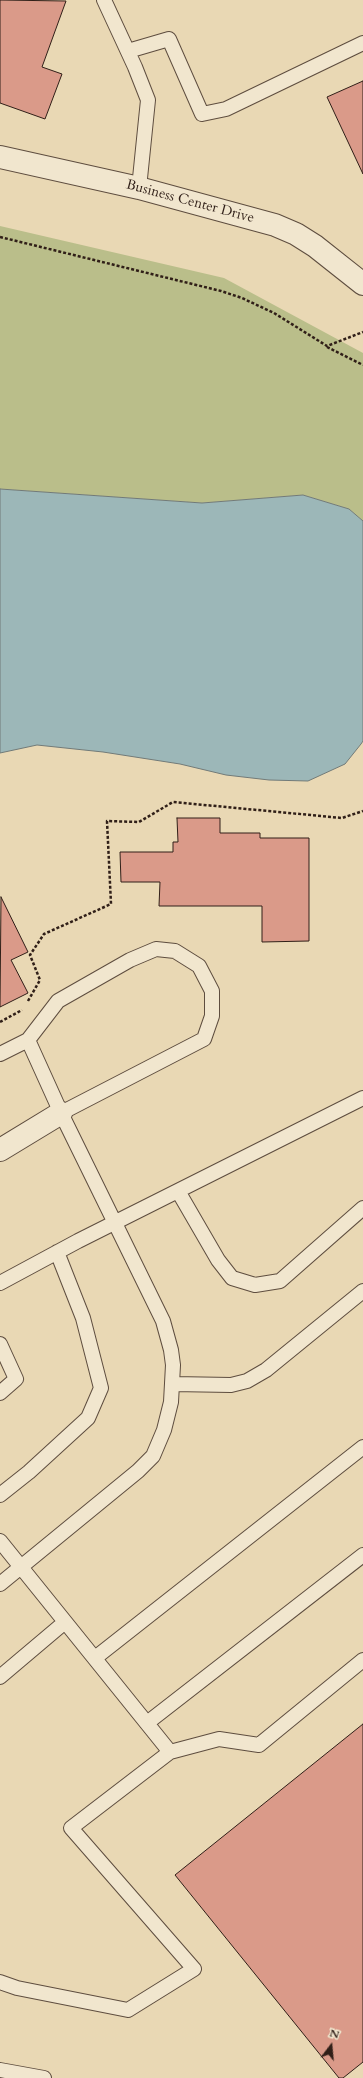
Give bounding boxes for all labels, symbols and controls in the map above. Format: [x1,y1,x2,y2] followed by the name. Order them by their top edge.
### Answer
[124,177,256,227] street label: Business Center Drive
[328,2025,341,2043] text: N
[311,2026,351,2066] north arrow

